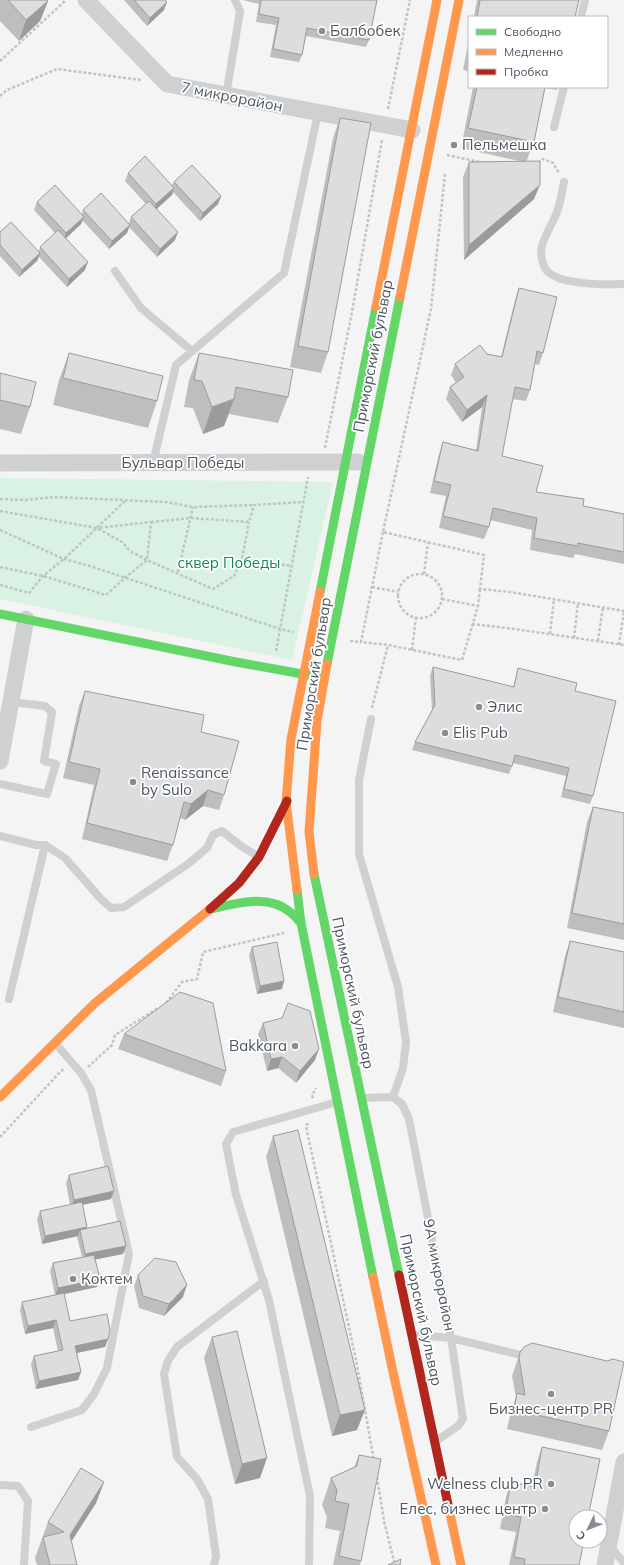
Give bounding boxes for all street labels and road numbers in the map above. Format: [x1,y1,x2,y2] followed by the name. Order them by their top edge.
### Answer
[180,77,284,116] street label: 7 микрорайон
[348,278,397,434] street label: Приморский бульвар
[122,453,244,472] street label: Бульвар Победы
[292,596,335,752] street label: Приморский бульвар
[328,915,379,1071] street label: Приморский бульвар
[419,1217,460,1333] street label: 9А микрорайон
[396,1232,447,1388] street label: Приморский бульвар

